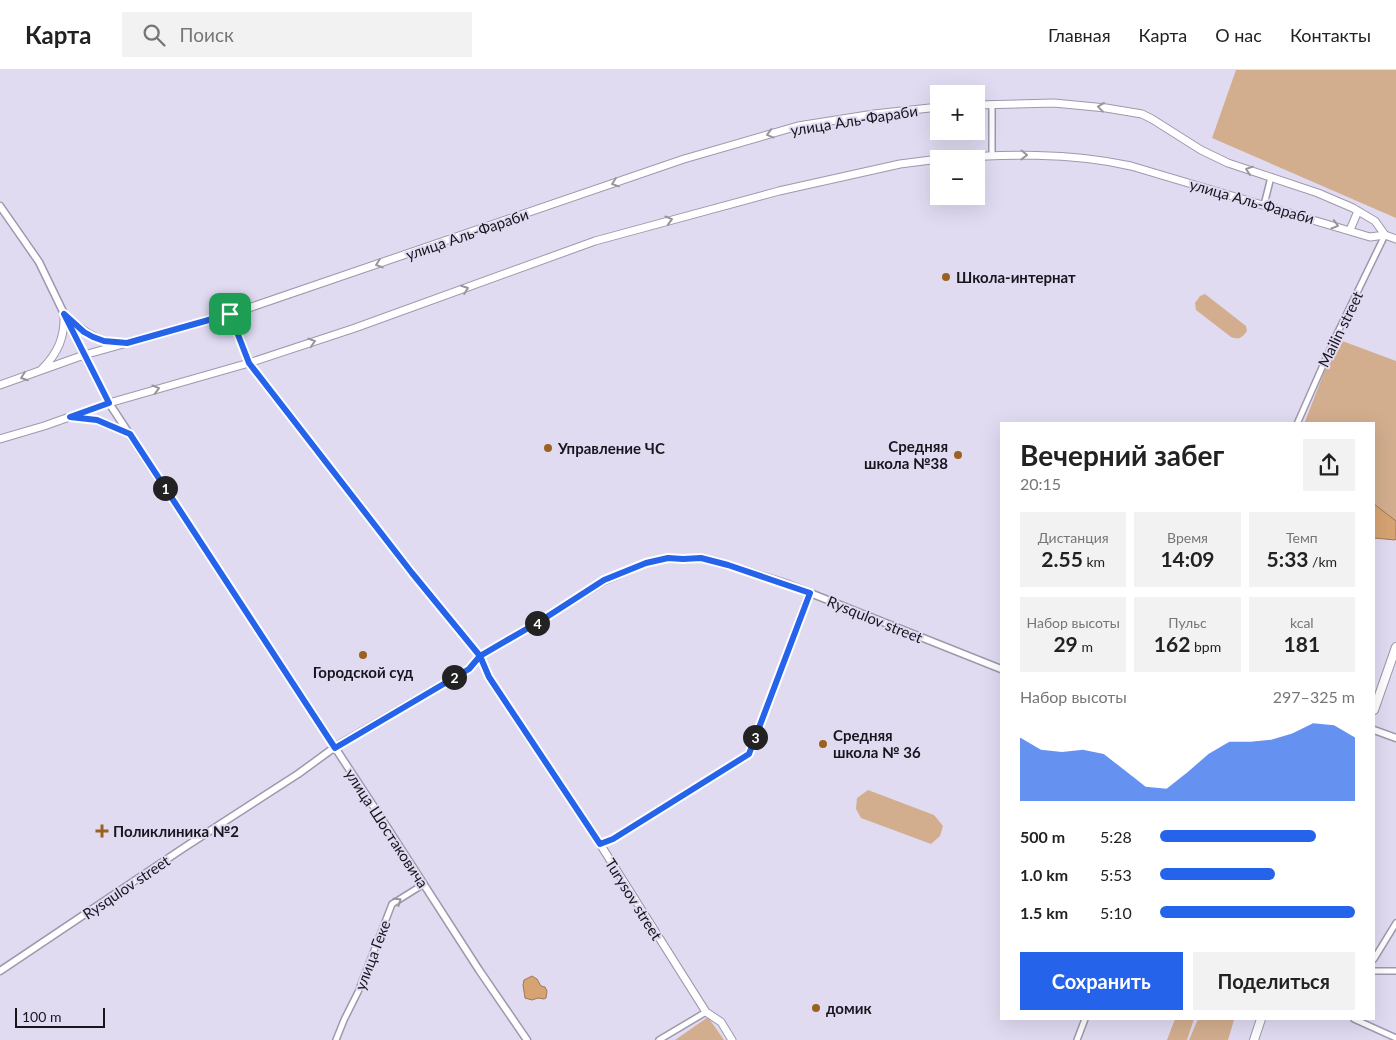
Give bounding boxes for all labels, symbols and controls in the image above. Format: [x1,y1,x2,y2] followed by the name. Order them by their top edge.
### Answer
[122,12,472,57] search box
[25,20,92,49] text: Карта
[140,21,168,49] icon: search
[180,23,234,46] text: Поиск
[1048,24,1111,46] text: Главная
[1139,24,1187,46] text: Карта
[1215,24,1262,46] text: О нас
[1290,24,1371,46] text: Контакты
[930,85,985,205] map controls
[930,85,985,140] button: +
[789,101,919,139] street label: улица Аль-Фараби
[1097,103,1106,113] one-way arrow
[765,128,774,139] one-way arrow
[930,150,985,205] button: −
[1020,150,1028,160] one-way arrow
[1246,166,1254,176] one-way arrow
[1188,175,1316,227] street label: улица Аль-Фараби
[611,177,620,187] one-way arrow
[403,205,531,263] street label: улица Аль-Фараби
[664,216,672,226] one-way arrow
[1330,220,1338,230] one-way arrow
[375,258,383,268] one-way arrow
[956,268,1076,286] place label: Школа-интернат
[940,271,952,283] marker: Школа-интернат
[460,285,469,295] one-way arrow
[1314,288,1366,370] street label: Mailin street
[209,293,251,335] pin
[216,300,244,328] icon: arrive
[307,338,315,348] one-way arrow
[20,371,29,381] one-way arrow
[152,385,160,395] one-way arrow
[864,437,948,472] place label: Средняя школа №38
[1020,438,1224,472] text: Вечерний забег
[557,439,665,457] place label: Управление ЧС
[1303,439,1355,491] button: share
[542,442,554,454] marker: Управление ЧС
[952,449,964,461] marker: Средняя школа №38
[1020,474,1061,493] text: 20:15
[152,476,178,500] pin: 1
[161,480,170,497] text: 1
[1038,529,1109,546] text: Дистанция
[1167,529,1208,546] text: Время
[1286,529,1318,546] text: Темп
[1041,546,1083,571] text: 2.55
[1160,546,1215,571] text: 14:09
[1267,546,1309,571] text: 5:33
[1083,553,1105,570] text: km
[1309,553,1337,570] text: /km
[825,592,926,647] street label: Rysqulov street
[524,610,550,636] pin: 4
[1026,614,1120,631] text: Набор высоты
[1168,614,1207,631] text: Пульс
[1290,614,1314,631] text: kcal
[533,615,542,632] text: 4
[1053,631,1078,656] text: 29
[1154,631,1190,656] text: 162
[1284,631,1320,656] text: 181
[1078,638,1093,655] text: m
[1190,638,1221,655] text: bpm
[357,649,369,661] marker: Городской суд
[313,663,414,681] place label: Городской суд
[442,664,466,690] pin: 2
[450,669,459,686] text: 2
[1020,687,1127,706] text: Набор высоты
[1273,687,1355,706] text: 297–325 m
[742,724,768,750] pin: 3
[833,726,921,761] place label: Средняя школа № 36
[751,729,760,746] text: 3
[817,738,829,750] marker: Средняя школа № 36
[342,765,432,891] street label: улица Шостаковича
[113,822,239,840] place label: Поликлиника №2
[95,824,109,838] marker: Поликлиника №2
[1020,827,1065,846] text: 500 m
[1100,827,1132,846] text: 5:28
[79,851,174,923] street label: Rysqulov street
[602,855,667,944] street label: Turysov street
[1020,865,1068,884] text: 1.0 km
[1100,865,1132,884] text: 5:53
[392,898,402,907] one-way arrow
[1020,903,1068,922] text: 1.5 km
[1100,903,1132,922] text: 5:10
[350,917,394,993] street label: улица Геке
[1020,952,1183,1010] button: Сохранить
[1193,952,1355,1010] button: Поделиться
[826,999,872,1017] place label: домик
[810,1002,822,1014] marker: домик
[15,1005,105,1028] scale bar
[22,1008,61,1025] text: 100 m

